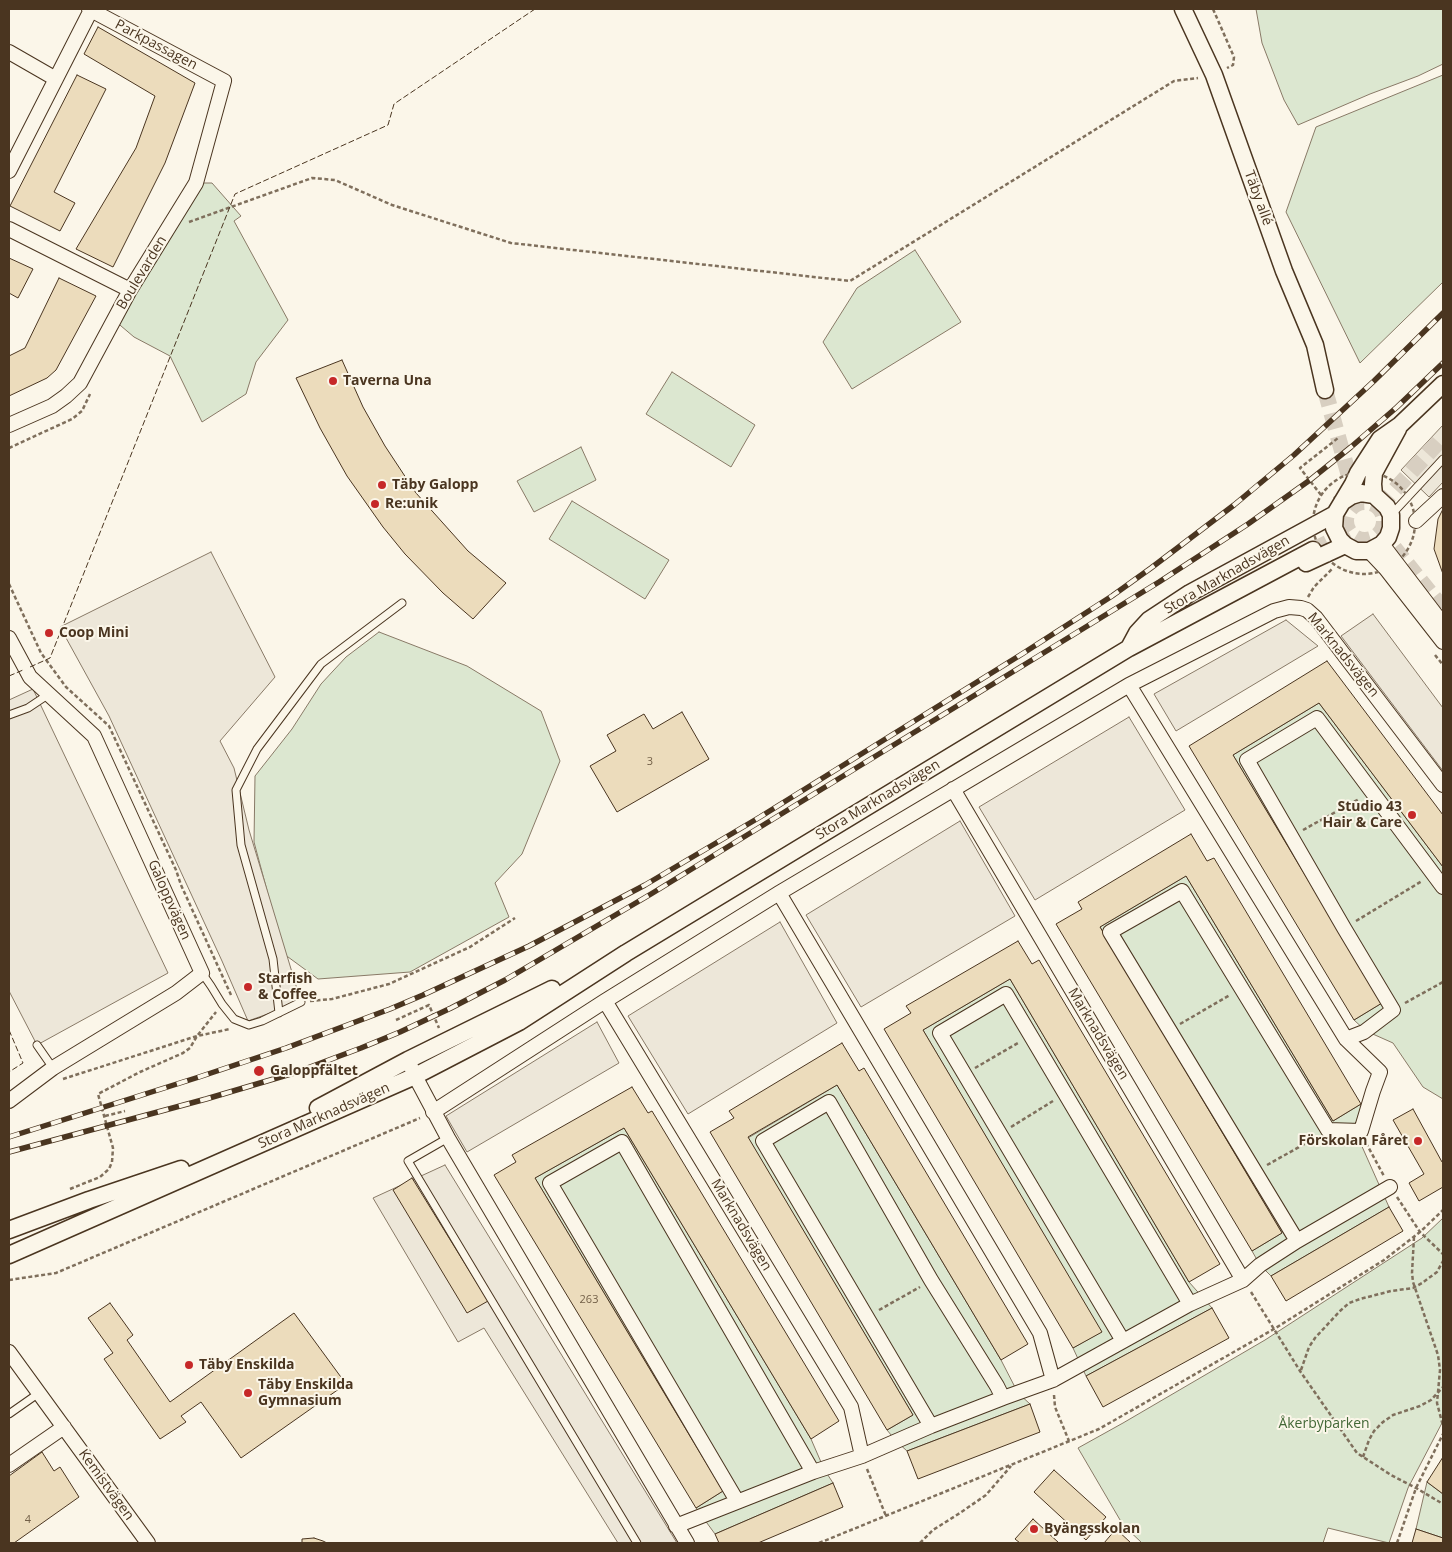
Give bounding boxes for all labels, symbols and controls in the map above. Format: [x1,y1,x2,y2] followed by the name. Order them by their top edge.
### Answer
[112,16,200,74] street label: Parkpassagen
[1240,168,1276,228] street label: Täby allé
[113,233,171,313] street label: Boulevarden
[343,373,432,389] place label: Taverna Una
[327,375,339,387] marker: Taverna Una
[392,477,478,493] place label: Täby Galopp
[376,479,388,491] marker: Täby Galopp
[385,496,438,512] place label: Re:unik
[369,498,381,510] marker: Re:unik
[1161,532,1293,618] street label: Stora Marknadsvägen
[1304,609,1382,701] street label: Marknadsvägen
[59,625,129,641] place label: Coop Mini
[43,627,55,639] marker: Coop Mini
[647,755,653,769] house number: 3
[813,756,943,844] street label: Stora Marknadsvägen
[1322,799,1402,832] place label: Studio 43 Hair & Care
[1406,809,1418,821] marker: Studio 43 Hair & Care
[144,857,194,943] street label: Galoppvägen
[258,971,317,1004] place label: Starfish & Coffee
[242,981,254,993] marker: Starfish & Coffee
[1064,985,1132,1083] street label: Marknadsvägen
[270,1063,358,1079] place label: Galoppfältet
[252,1064,266,1078] marker: Galoppfältet
[256,1079,392,1153] street label: Stora Marknadsvägen
[1299,1133,1408,1149] place label: Förskolan Fåret
[1412,1135,1424,1147] marker: Förskolan Fåret
[707,1176,775,1274] street label: Marknadsvägen
[580,1293,598,1307] house number: 263
[199,1357,295,1373] place label: Täby Enskilda
[183,1359,195,1371] marker: Täby Enskilda
[258,1377,354,1410] place label: Täby Enskilda Gymnasium
[242,1387,254,1399] marker: Täby Enskilda Gymnasium
[1278,1416,1370,1432] park label: Åkerbyparken
[75,1446,137,1524] street label: Kemistvägen
[25,1513,31,1527] house number: 4
[1044,1521,1140,1537] place label: Byängsskolan
[1028,1523,1040,1535] marker: Byängsskolan

